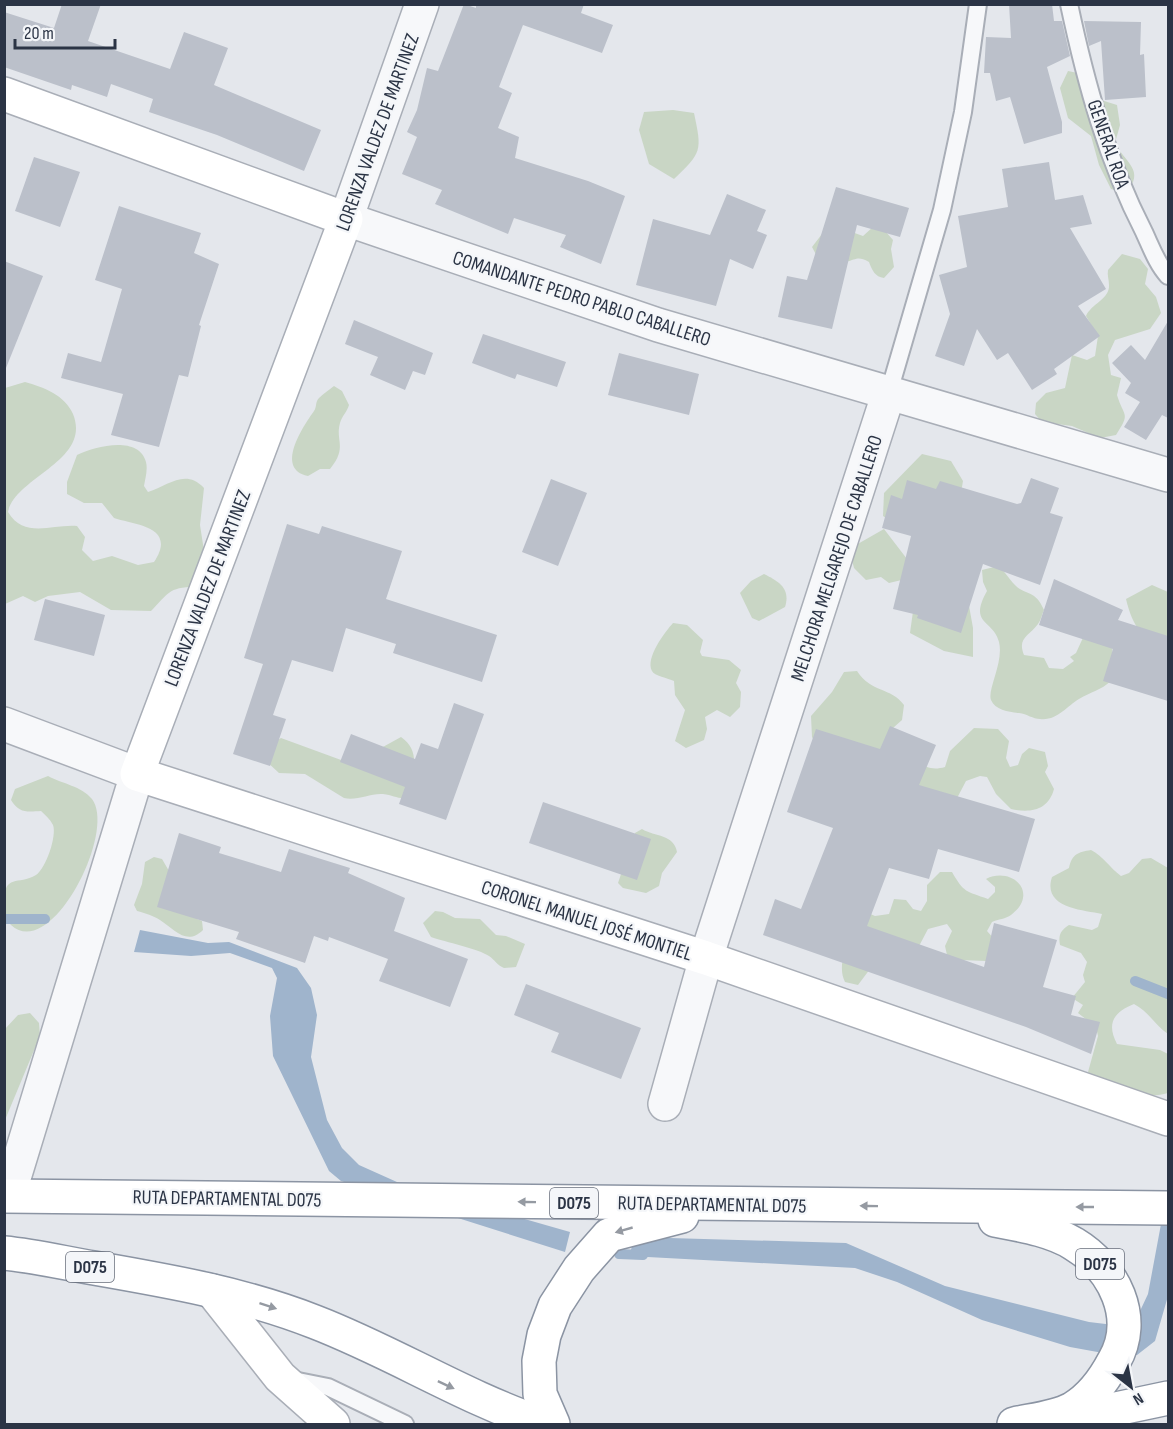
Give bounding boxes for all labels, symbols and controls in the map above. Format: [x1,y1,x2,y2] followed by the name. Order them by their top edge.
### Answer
[15,12,116,50] scale bar
[24,23,54,44] text: 20 m
[331,30,425,234] street label: LORENZA VALDEZ DE MARTINEZ
[1082,97,1135,192] street label: GENERAL ROA
[450,246,714,352] street label: COMANDANTE PEDRO PABLO CABALLERO
[786,432,888,684] street label: MELCHORA MELGAREJO DE CABALLERO
[159,487,256,690] street label: LORENZA VALDEZ DE MARTINEZ
[478,875,696,967] street label: CORONEL MANUEL JOSÉ MONTIEL
[132,1185,322,1213] street label: RUTA DEPARTAMENTAL D075
[550,1188,598,1218] road number: D075
[617,1191,807,1219] street label: RUTA DEPARTAMENTAL D075
[517,1197,536,1207] one-way arrow
[859,1201,878,1211] one-way arrow
[1075,1202,1094,1212] one-way arrow
[615,1226,634,1236] one-way arrow
[1076,1249,1124,1279] road number: D075
[66,1252,114,1282] road number: D075
[259,1302,277,1312] one-way arrow
[1101,1357,1161,1417] north arrow
[438,1380,455,1389] one-way arrow
[1129,1388,1147,1409] text: N

